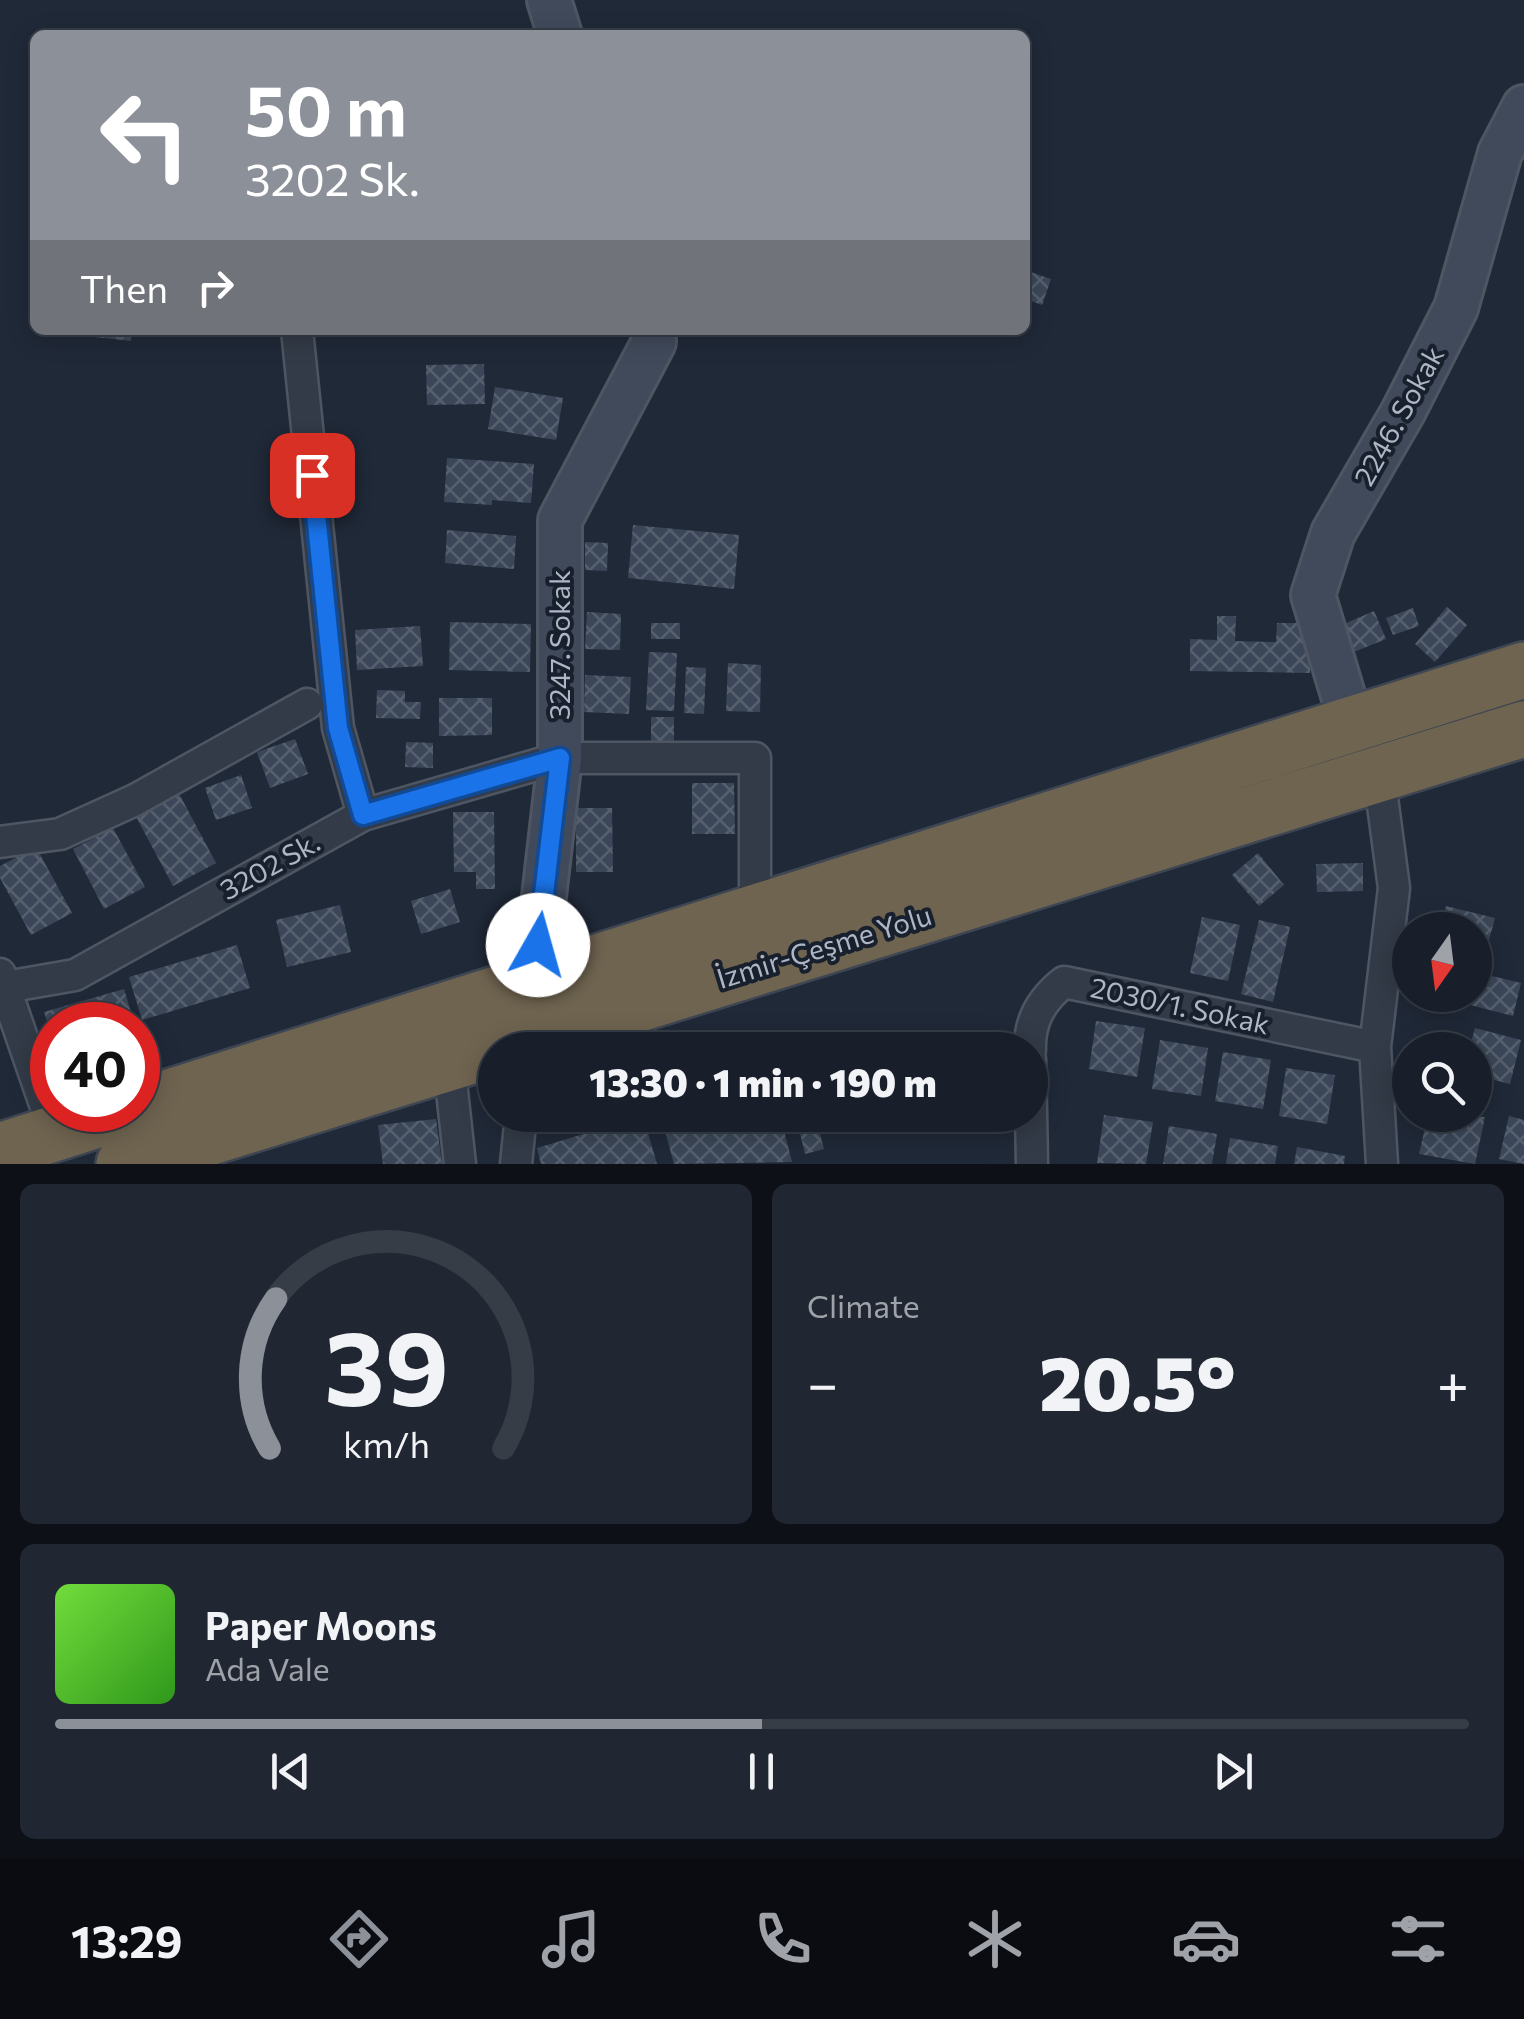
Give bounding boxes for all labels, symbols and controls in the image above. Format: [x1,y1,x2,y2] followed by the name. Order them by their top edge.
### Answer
[245,65,407,150] text: 50 m
[80,70,210,200] icon: left
[245,150,420,205] text: 3202 Sk.
[188,260,243,315] icon: right
[80,264,168,311] text: Then
[1346,340,1450,491] street label: 2246. Sokak
[270,433,355,518] pin
[285,448,340,503] icon: arrive
[542,570,576,720] street label: 3247. Sokak
[214,824,325,906] street label: 3202 Sk.
[486,893,590,997] position arrow
[712,897,935,995] street label: İzmir-Çeşme Yolu
[1392,912,1492,1012] north arrow
[1392,912,1492,1132] map controls
[1088,969,1273,1041] street label: 2030/1. Sokak
[30,1002,160,1132] speed limit sign: 40
[1392,1032,1492,1132] button: search
[589,1058,937,1105] text: 13:30 · 1 min · 190 m
[807,1285,920,1325] text: Climate
[324,1300,448,1427] text: 39
[1039,1335,1236,1426] text: 20.5°
[807,1348,838,1415] text: −
[1437,1348,1469,1415] text: +
[343,1422,429,1465] text: km/h
[205,1601,437,1648] text: Paper Moons
[205,1648,330,1688] text: Ada Vale
[263,1744,318,1799] icon: previous
[734,1744,789,1799] icon: pause
[1206,1744,1261,1799] icon: next
[324,1904,394,1974] icon: directions
[536,1904,606,1974] icon: music
[748,1904,818,1974] icon: phone
[960,1904,1030,1974] icon: climate
[1171,1904,1241,1974] icon: car
[1383,1904,1453,1974] icon: filters
[71,1912,182,1967] text: 13:29

